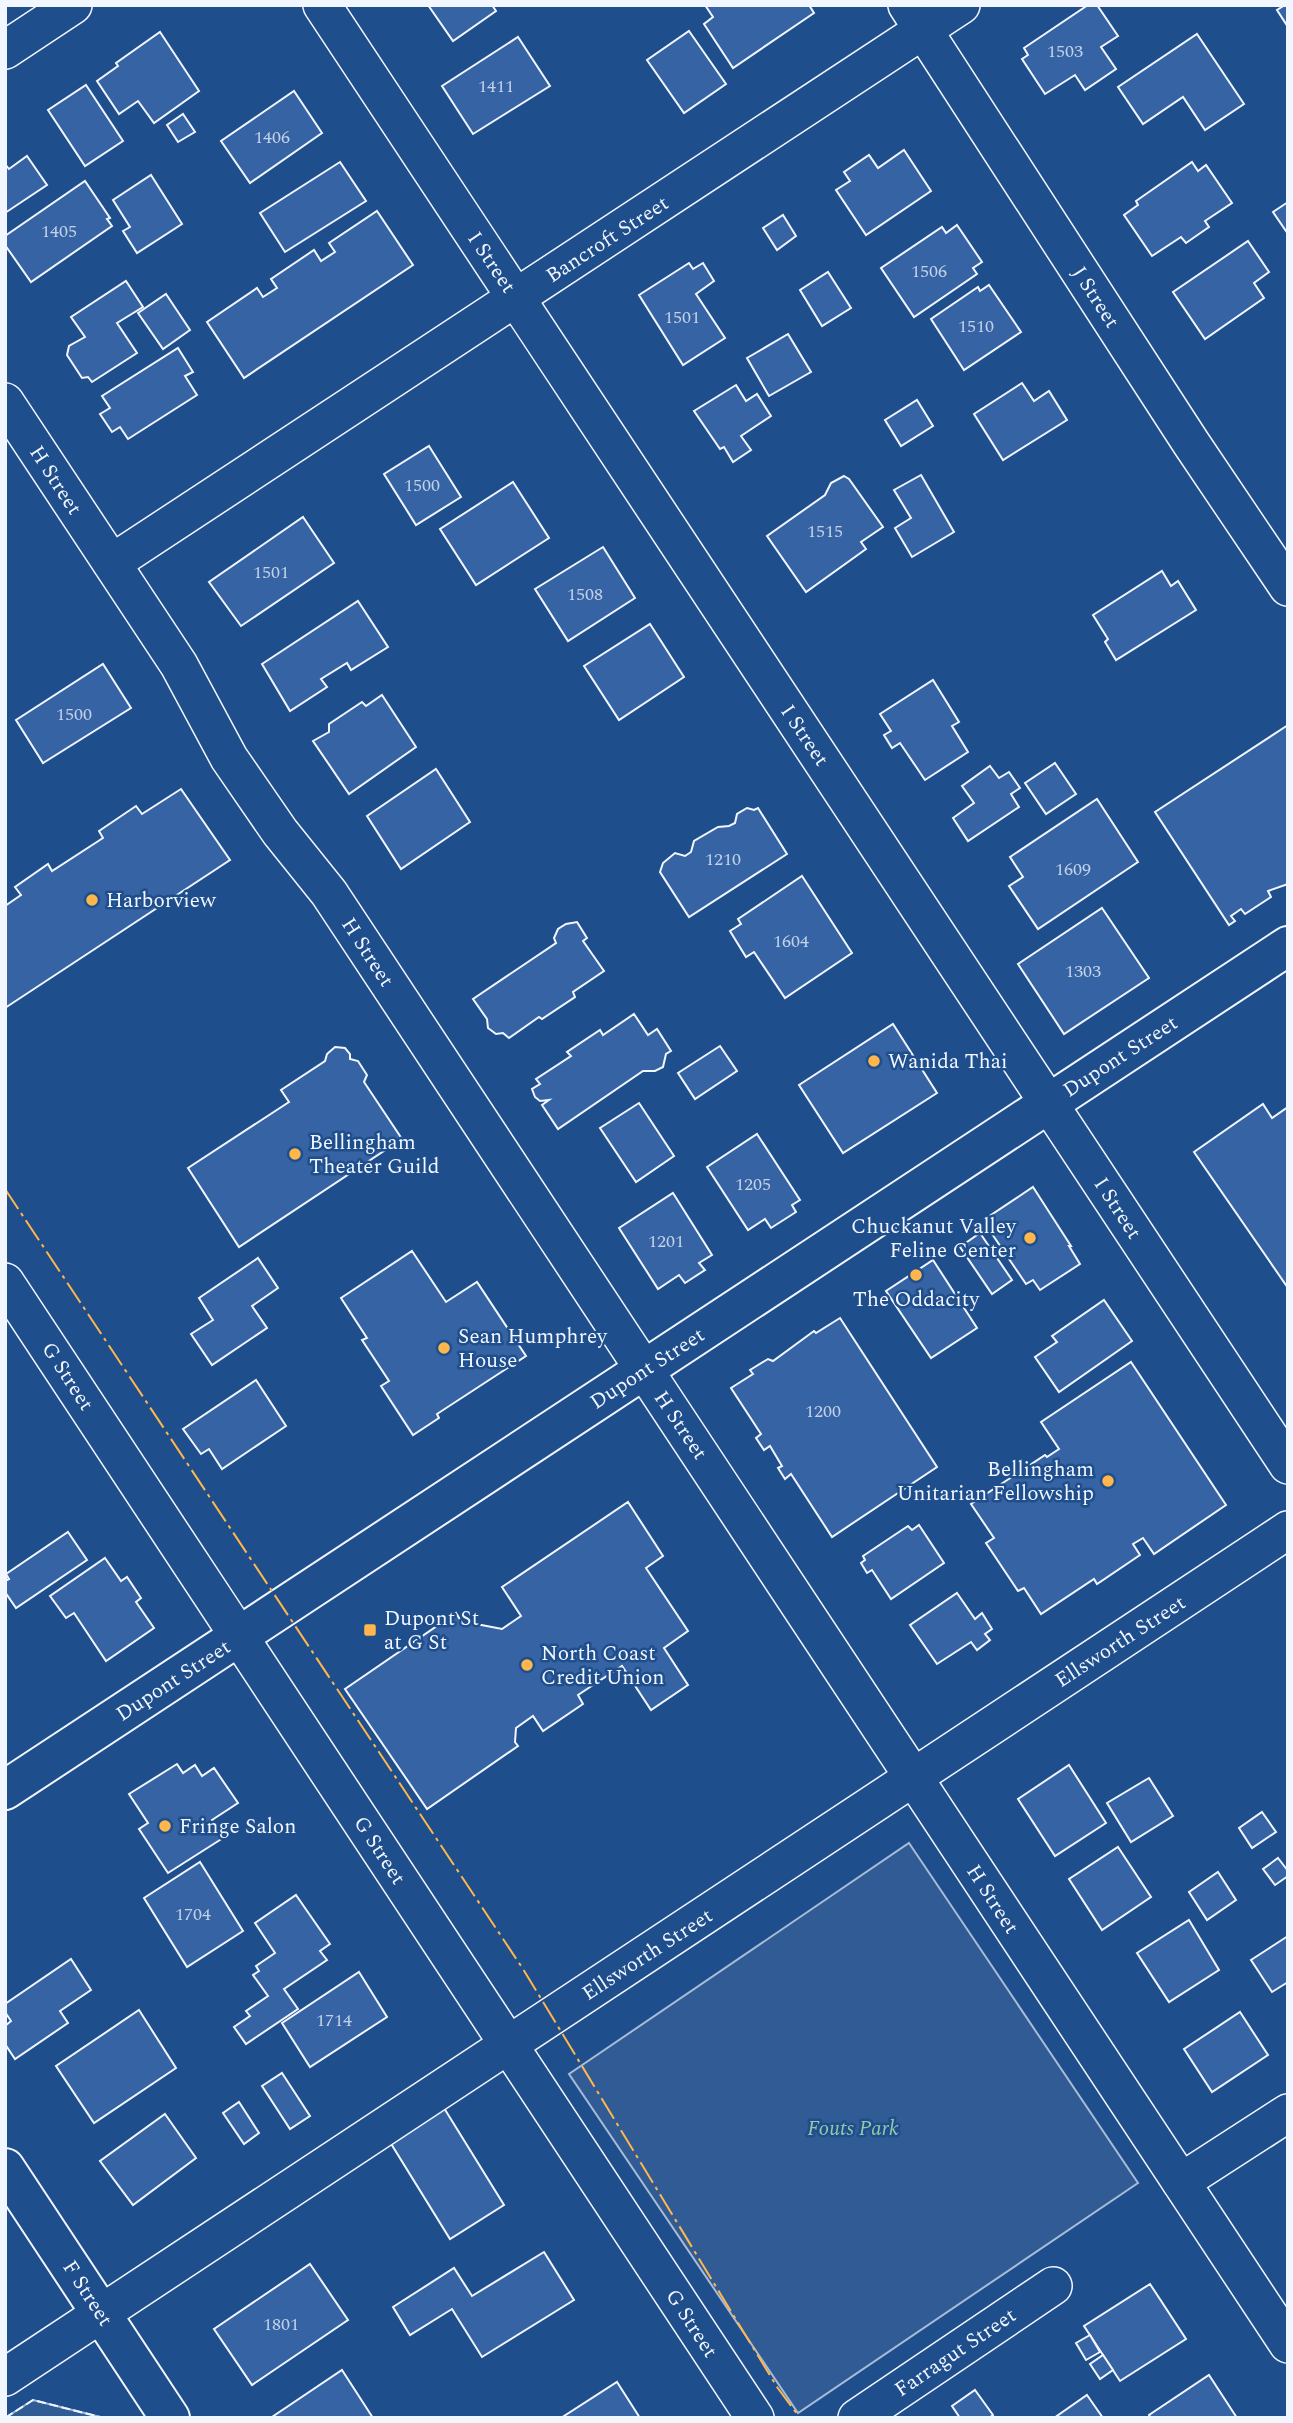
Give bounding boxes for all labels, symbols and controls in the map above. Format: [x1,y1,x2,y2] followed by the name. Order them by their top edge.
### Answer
[1047,38,1083,65] house number: 1503
[478,73,514,100] house number: 1411
[254,124,290,151] house number: 1406
[540,188,675,292] street label: Bancroft Street
[41,218,77,245] house number: 1405
[459,225,524,300] street label: I Street
[911,258,947,285] house number: 1506
[1063,260,1127,335] street label: J Street
[664,304,700,331] house number: 1501
[958,313,994,340] house number: 1510
[21,439,90,522] street label: H Street
[404,472,440,499] house number: 1500
[807,518,843,545] house number: 1515
[253,559,289,586] house number: 1501
[567,581,603,608] house number: 1508
[772,698,837,773] street label: I Street
[56,701,92,728] house number: 1500
[705,846,741,873] house number: 1210
[1055,856,1091,883] house number: 1609
[106,885,217,917] place label: Harborview
[84,892,100,908] marker: Harborview
[333,911,402,994] street label: H Street
[773,928,809,955] house number: 1604
[1065,958,1101,985] house number: 1303
[1057,1008,1184,1106] street label: Dupont Street
[888,1046,1008,1078] place label: Wanida Thai
[866,1053,882,1069] marker: Wanida Thai
[309,1127,440,1183] place label: Bellingham Theater Guild
[287,1146,303,1162] marker: Bellingham Theater Guild
[735,1171,771,1198] house number: 1205
[1085,1171,1149,1246] street label: I Street
[851,1211,1017,1267] place label: Chuckanut Valley Feline Center
[648,1228,684,1255] house number: 1201
[1022,1230,1038,1246] marker: Chuckanut Valley Feline Center
[908,1267,924,1283] marker: The Oddacity
[853,1284,980,1316] place label: The Oddacity
[584,1320,711,1418] street label: Dupont Street
[458,1321,608,1377] place label: Sean Humphrey House
[33,1336,101,1417] street label: G Street
[436,1340,452,1356] marker: Sean Humphrey House
[645,1385,715,1467] street label: H Street
[805,1398,841,1425] house number: 1200
[897,1454,1094,1510] place label: Bellingham Unitarian Fellowship
[1100,1473,1116,1489] marker: Bellingham Unitarian Fellowship
[1049,1587,1192,1696] street label: Ellsworth Street
[384,1603,479,1659] place label: Dupont St at G St
[362,1622,378,1638] marker: Dupont St at G St
[110,1632,237,1730] street label: Dupont Street
[541,1638,665,1694] place label: North Coast Credit Union
[519,1657,535,1673] marker: North Coast Credit Union
[345,1810,413,1891] street label: G Street
[179,1811,296,1843] place label: Fringe Salon
[157,1818,173,1834] marker: Fringe Salon
[958,1858,1027,1941] street label: H Street
[576,1900,719,2009] street label: Ellsworth Street
[175,1901,211,1928] house number: 1704
[316,2007,352,2034] house number: 1714
[807,2113,899,2145] park label: Fouts Park
[54,2254,121,2333] street label: F Street
[657,2283,725,2364] street label: G Street
[888,2300,1023,2405] street label: Farragut Street
[263,2311,299,2338] house number: 1801

